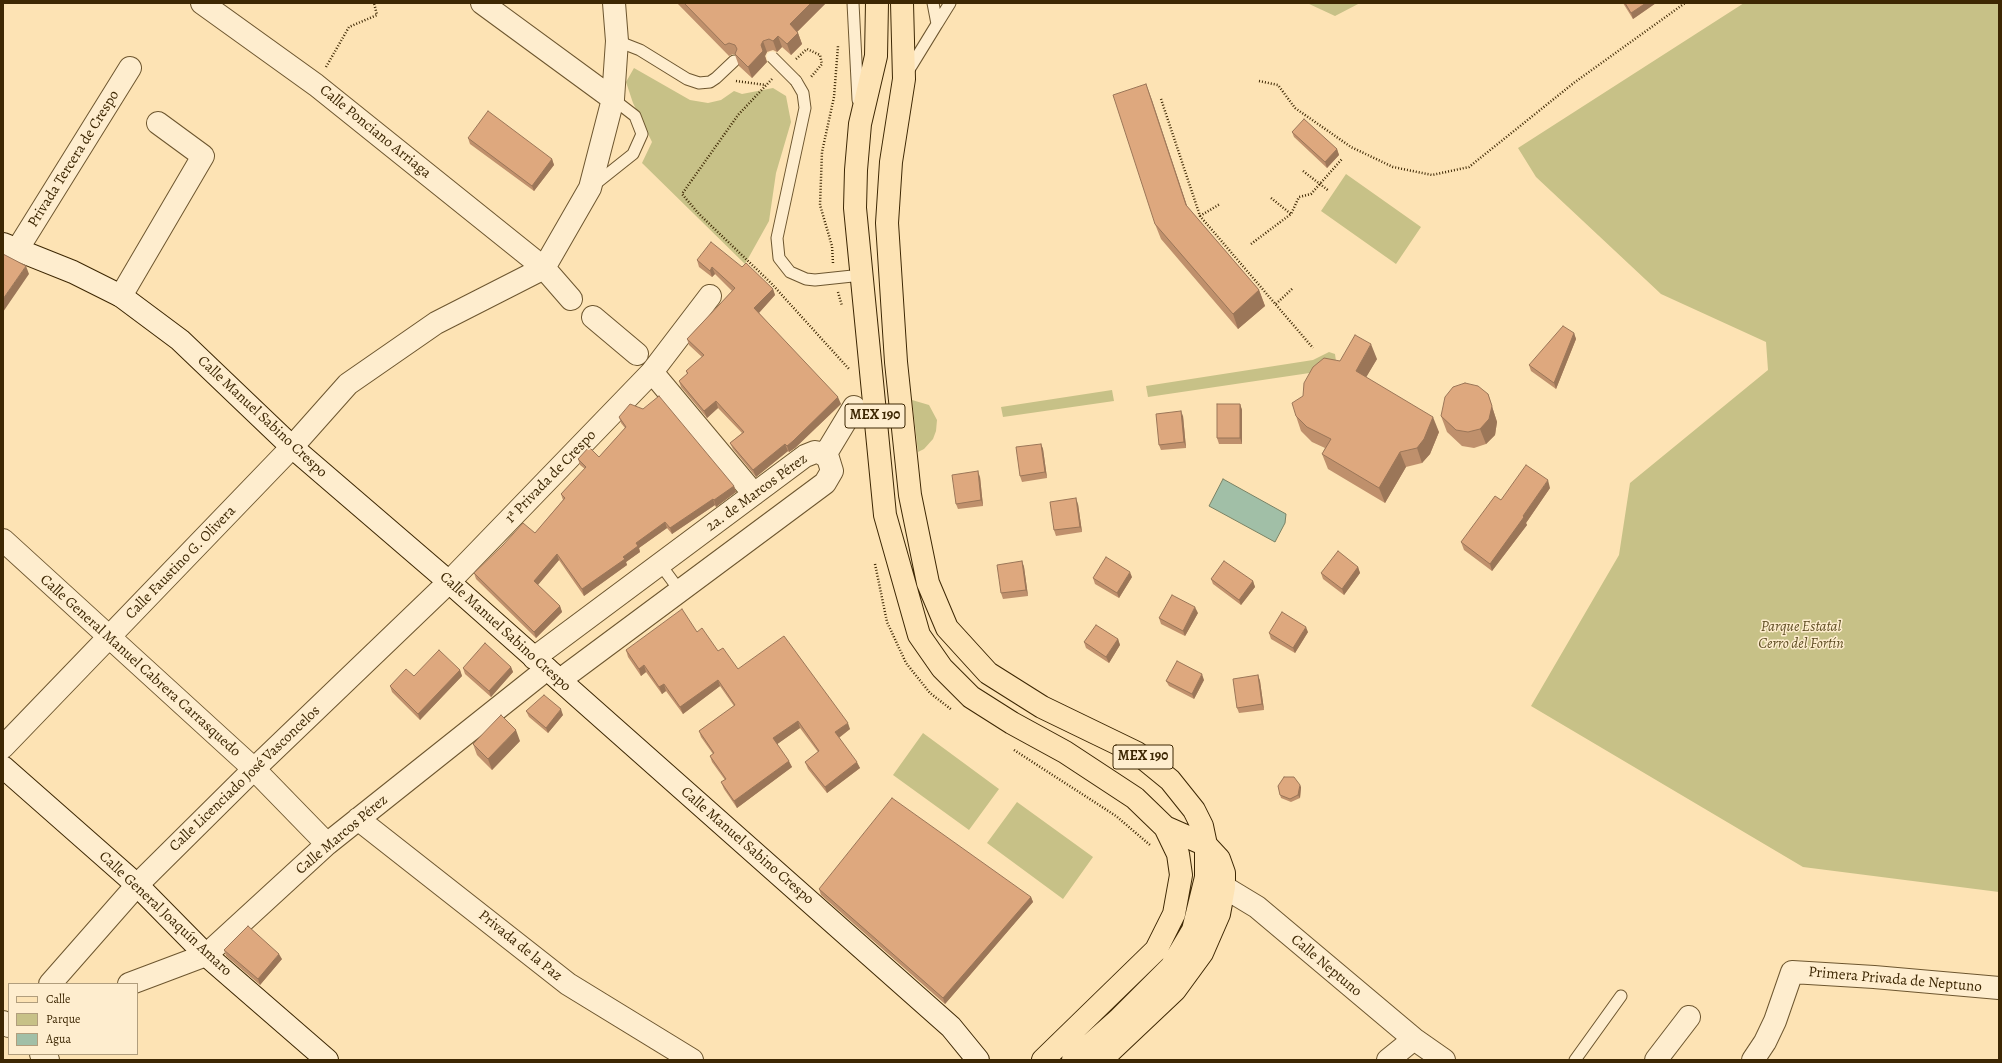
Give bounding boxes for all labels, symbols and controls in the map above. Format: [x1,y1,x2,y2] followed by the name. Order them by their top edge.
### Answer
[316,81,434,183] street label: Calle Ponciano Arriaga
[24,87,124,231] street label: Privada Tercera de Crespo
[193,352,331,482] street label: Calle Manuel Sabino Crespo
[845,404,905,428] road number: MEX 190
[502,427,600,527] street label: 1ª Privada de Crespo
[703,450,811,536] street label: 2a. de Marcos Pérez
[122,502,240,624] street label: Calle Faustino G. Olivera
[436,568,574,696] street label: Calle Manuel Sabino Crespo
[36,571,244,761] street label: Calle General Manuel Cabrera Carrasquedo
[1758,618,1844,653] park label: Parque Estatal Cerro del Fortín
[166,702,324,856] street label: Calle Licenciado José Vasconcelos
[1113,745,1173,769] road number: MEX 190
[677,783,817,909] street label: Calle Manuel Sabino Crespo
[292,791,392,879] street label: Calle Marcos Pérez
[95,848,235,980] street label: Calle General Joaquín Amaro
[474,907,566,985] street label: Privada de la Paz
[1287,931,1365,1001] street label: Calle Neptuno
[1808,963,1982,997] street label: Primera Privada de Neptuno
[8,983,138,1055] legend
[46,991,70,1007] text: Calle
[46,1011,81,1027] text: Parque
[46,1031,71,1047] text: Agua

